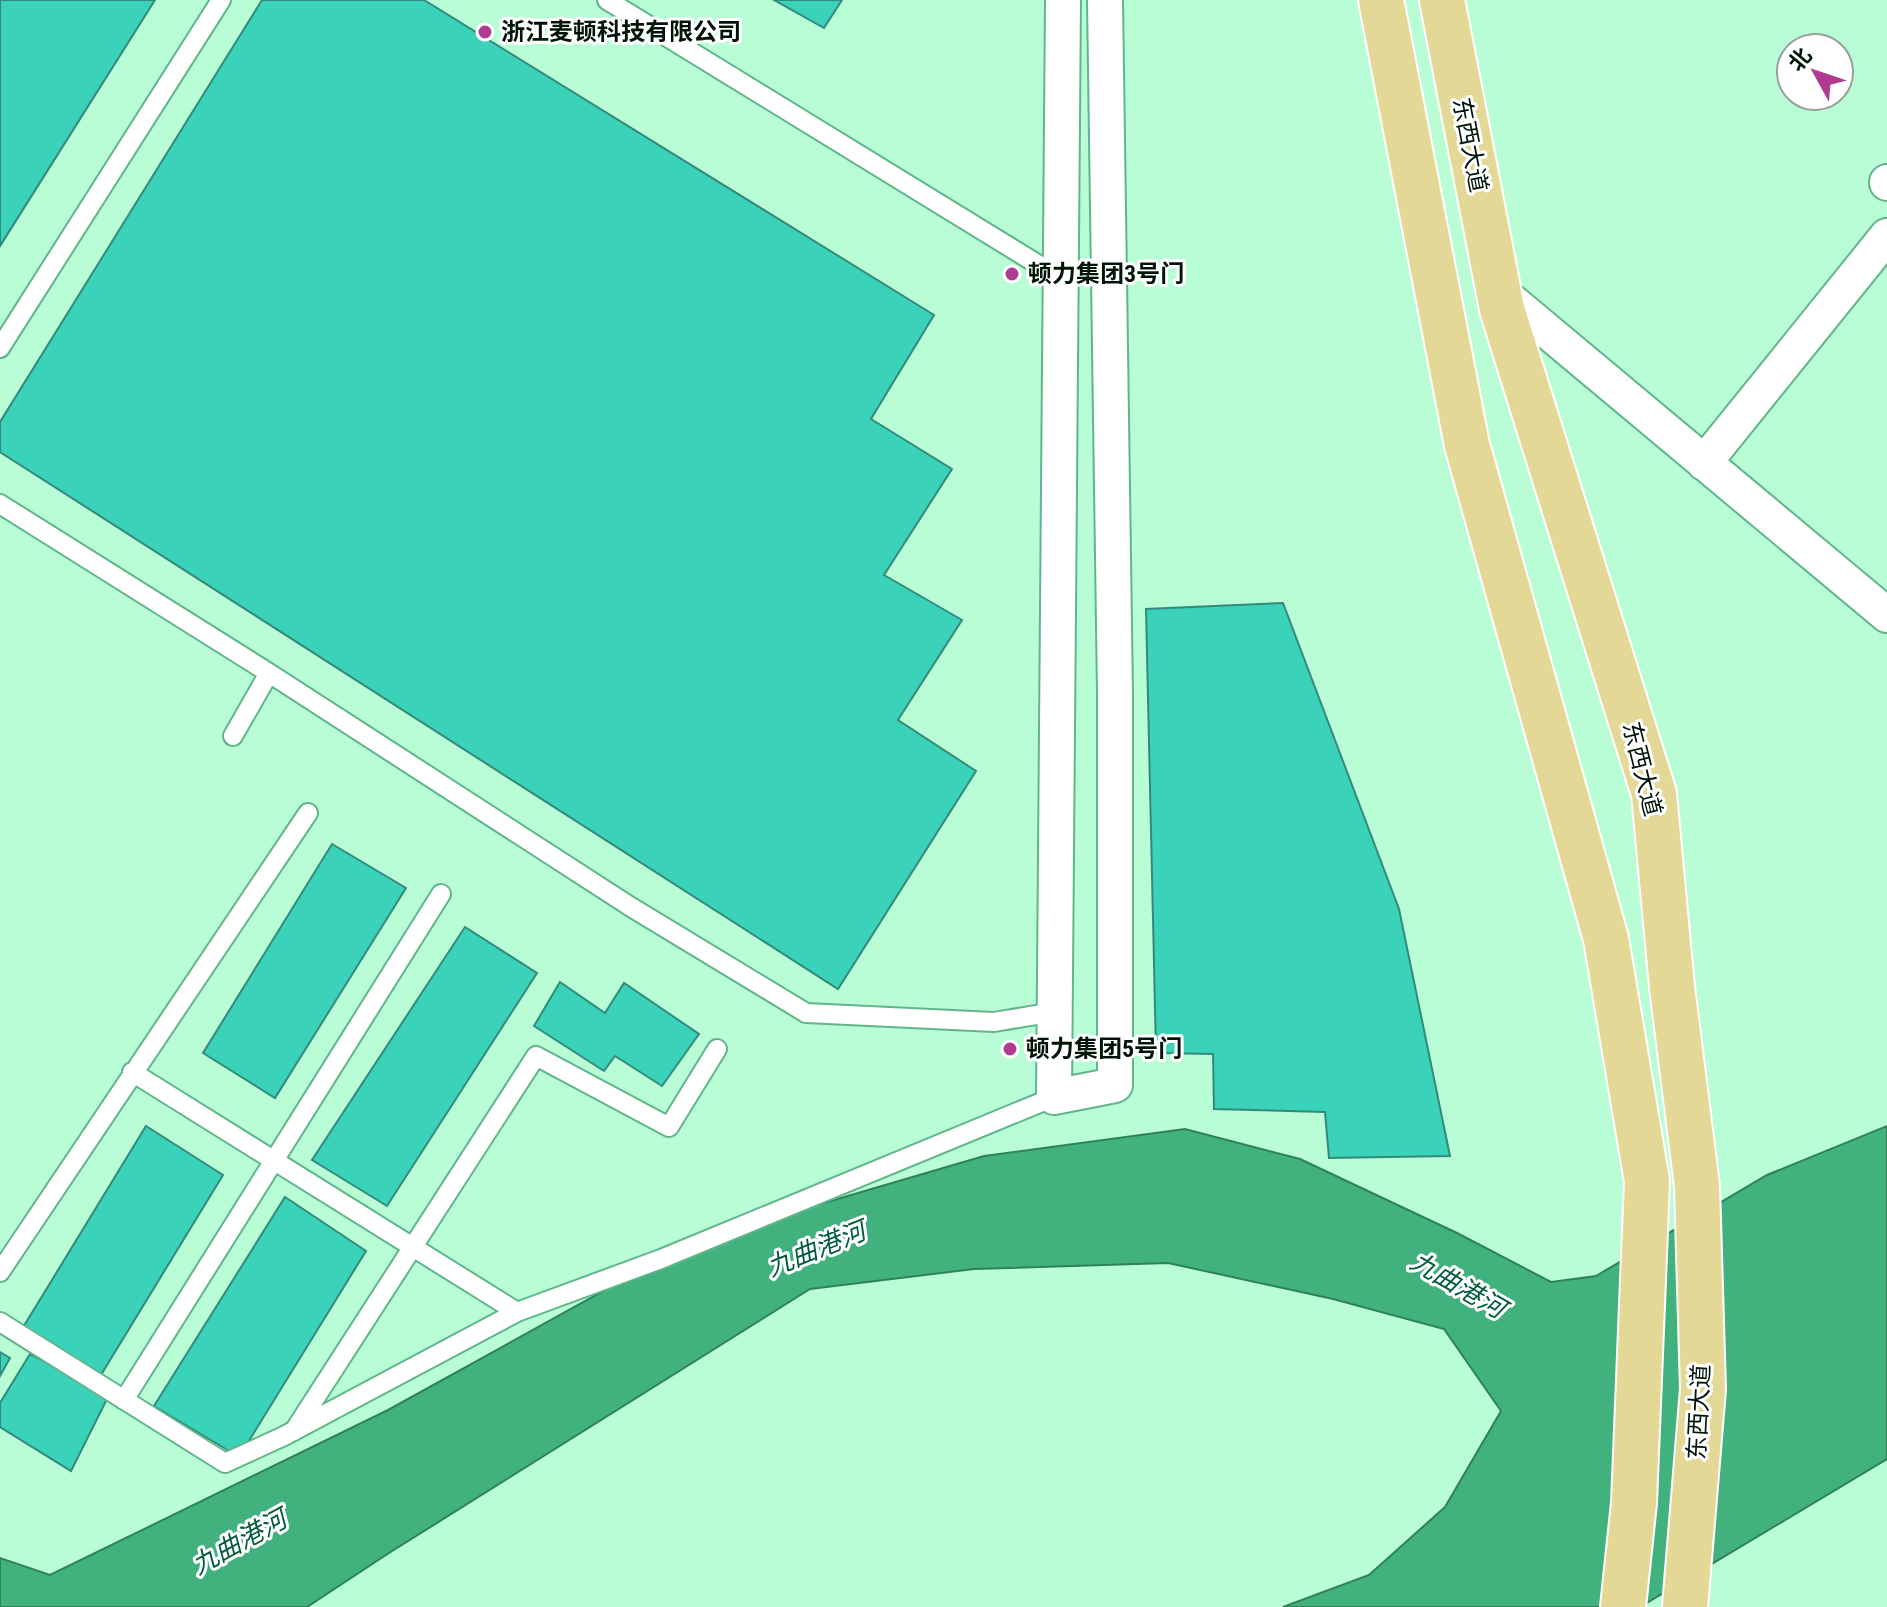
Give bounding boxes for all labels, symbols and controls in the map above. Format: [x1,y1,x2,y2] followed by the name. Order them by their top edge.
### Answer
[501,18,741,46] place label: 浙江麦顿科技有限公司
[476,23,494,41] marker: 浙江麦顿科技有限公司
[1775,32,1855,112] north arrow
[1783,43,1817,76] text: 北
[1447,95,1493,195] street label: 东西大道
[1028,260,1184,288] place label: 顿力集团3号门
[1003,265,1021,283] marker: 顿力集团3号门
[1617,719,1667,819] street label: 东西大道
[1026,1035,1182,1063] place label: 顿力集团5号门
[1001,1040,1019,1058] marker: 顿力集团5号门
[762,1214,874,1282] water label: 九曲港河
[1405,1246,1515,1326] water label: 九曲港河
[1683,1363,1715,1461] street label: 东西大道
[186,1501,296,1580] water label: 九曲港河

